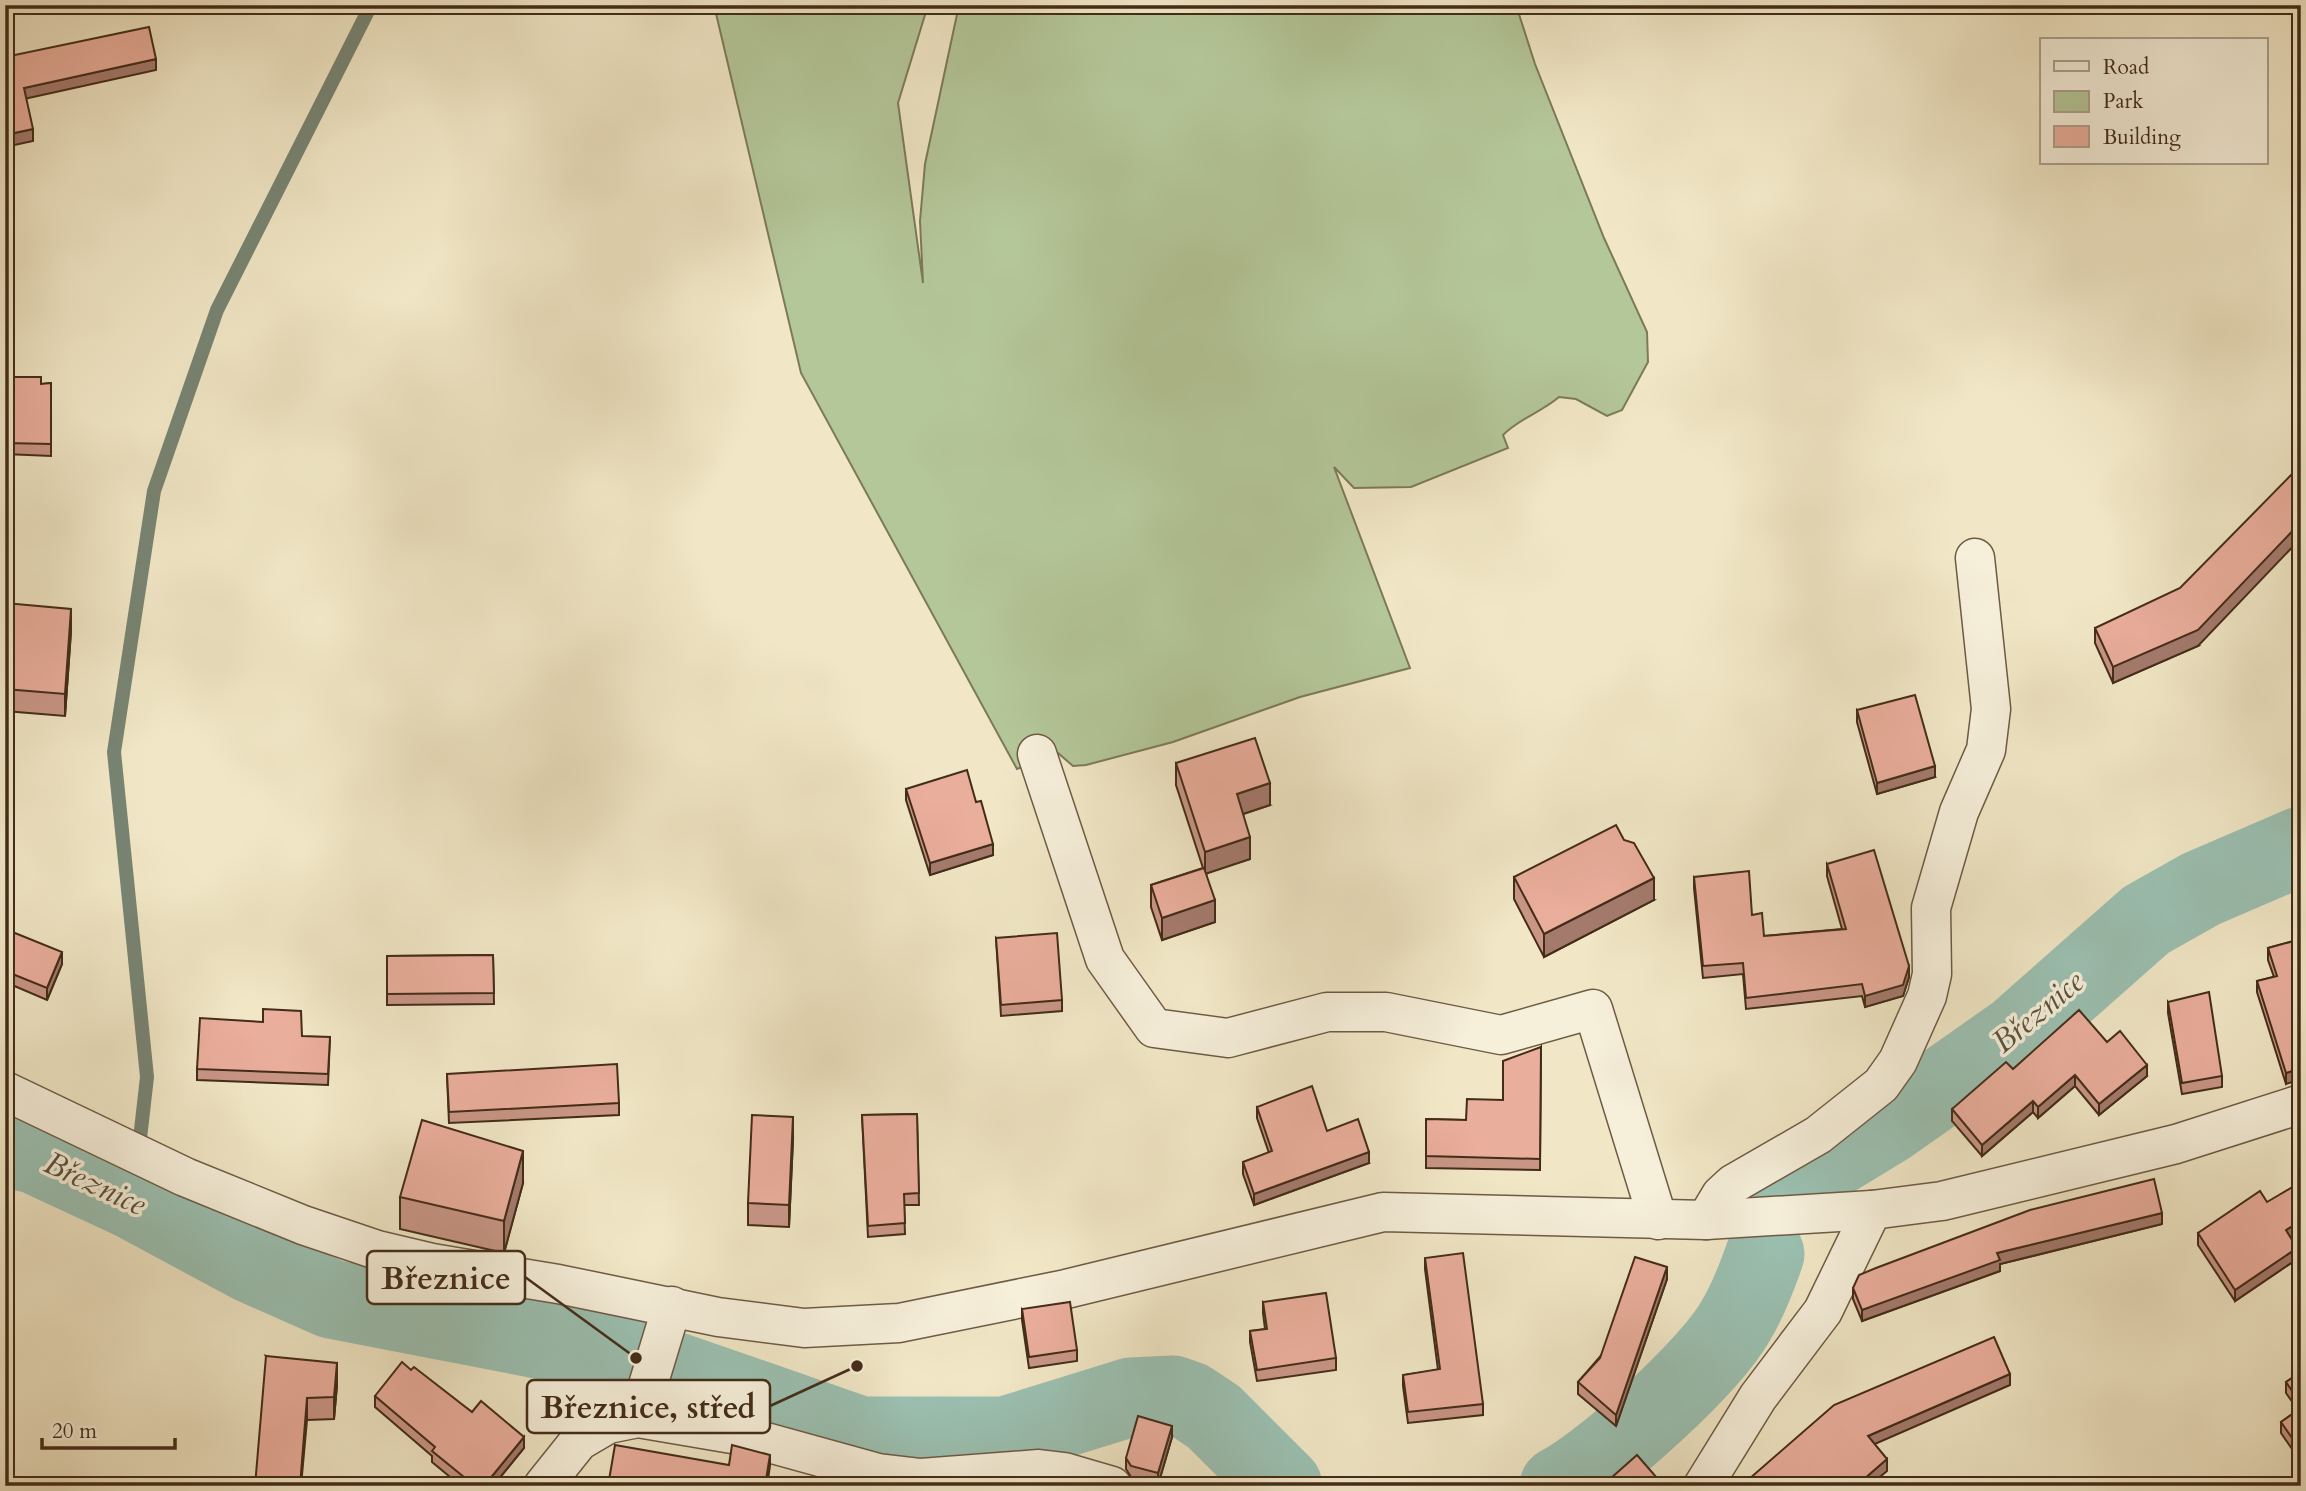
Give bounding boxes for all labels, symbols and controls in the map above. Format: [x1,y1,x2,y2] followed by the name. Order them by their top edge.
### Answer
[2040,38,2268,164] legend
[2103,53,2149,82] text: Road
[2103,87,2144,116] text: Park
[2103,123,2181,152] text: Building
[1983,960,2094,1063] water label: Březnice
[37,1141,154,1227] water label: Březnice
[367,1251,525,1304] callout: Březnice
[381,1257,511,1301] text: Březnice
[527,1380,770,1433] callout: Březnice, střed
[541,1386,755,1430] text: Březnice, střed
[42,1407,175,1451] scale bar
[52,1417,97,1446] text: 20 m

